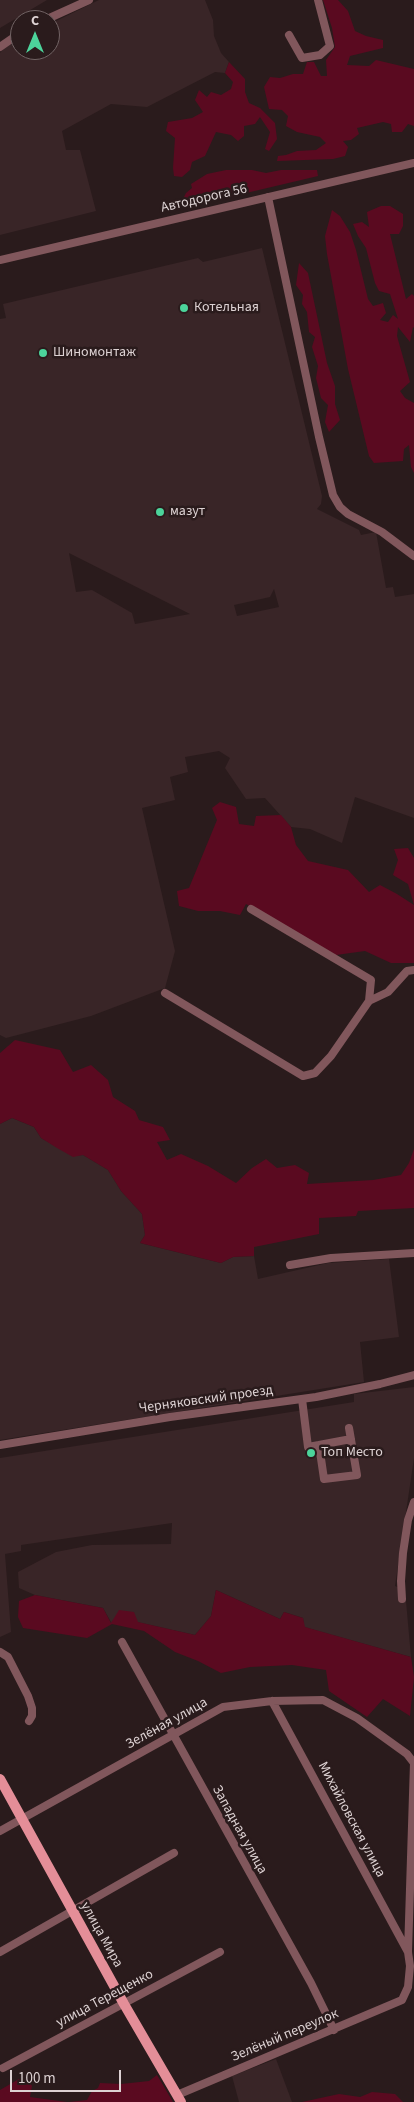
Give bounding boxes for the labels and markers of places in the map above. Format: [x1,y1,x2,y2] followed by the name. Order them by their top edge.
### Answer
[194,300,259,316] place label: Котельная
[178,302,190,314] marker: Котельная
[53,345,136,361] place label: Шиномонтаж
[37,347,49,359] marker: Шиномонтаж
[170,504,205,520] place label: мазут
[154,506,166,518] marker: мазут
[321,1445,383,1461] place label: Топ Место
[305,1447,317,1459] marker: Топ Место

